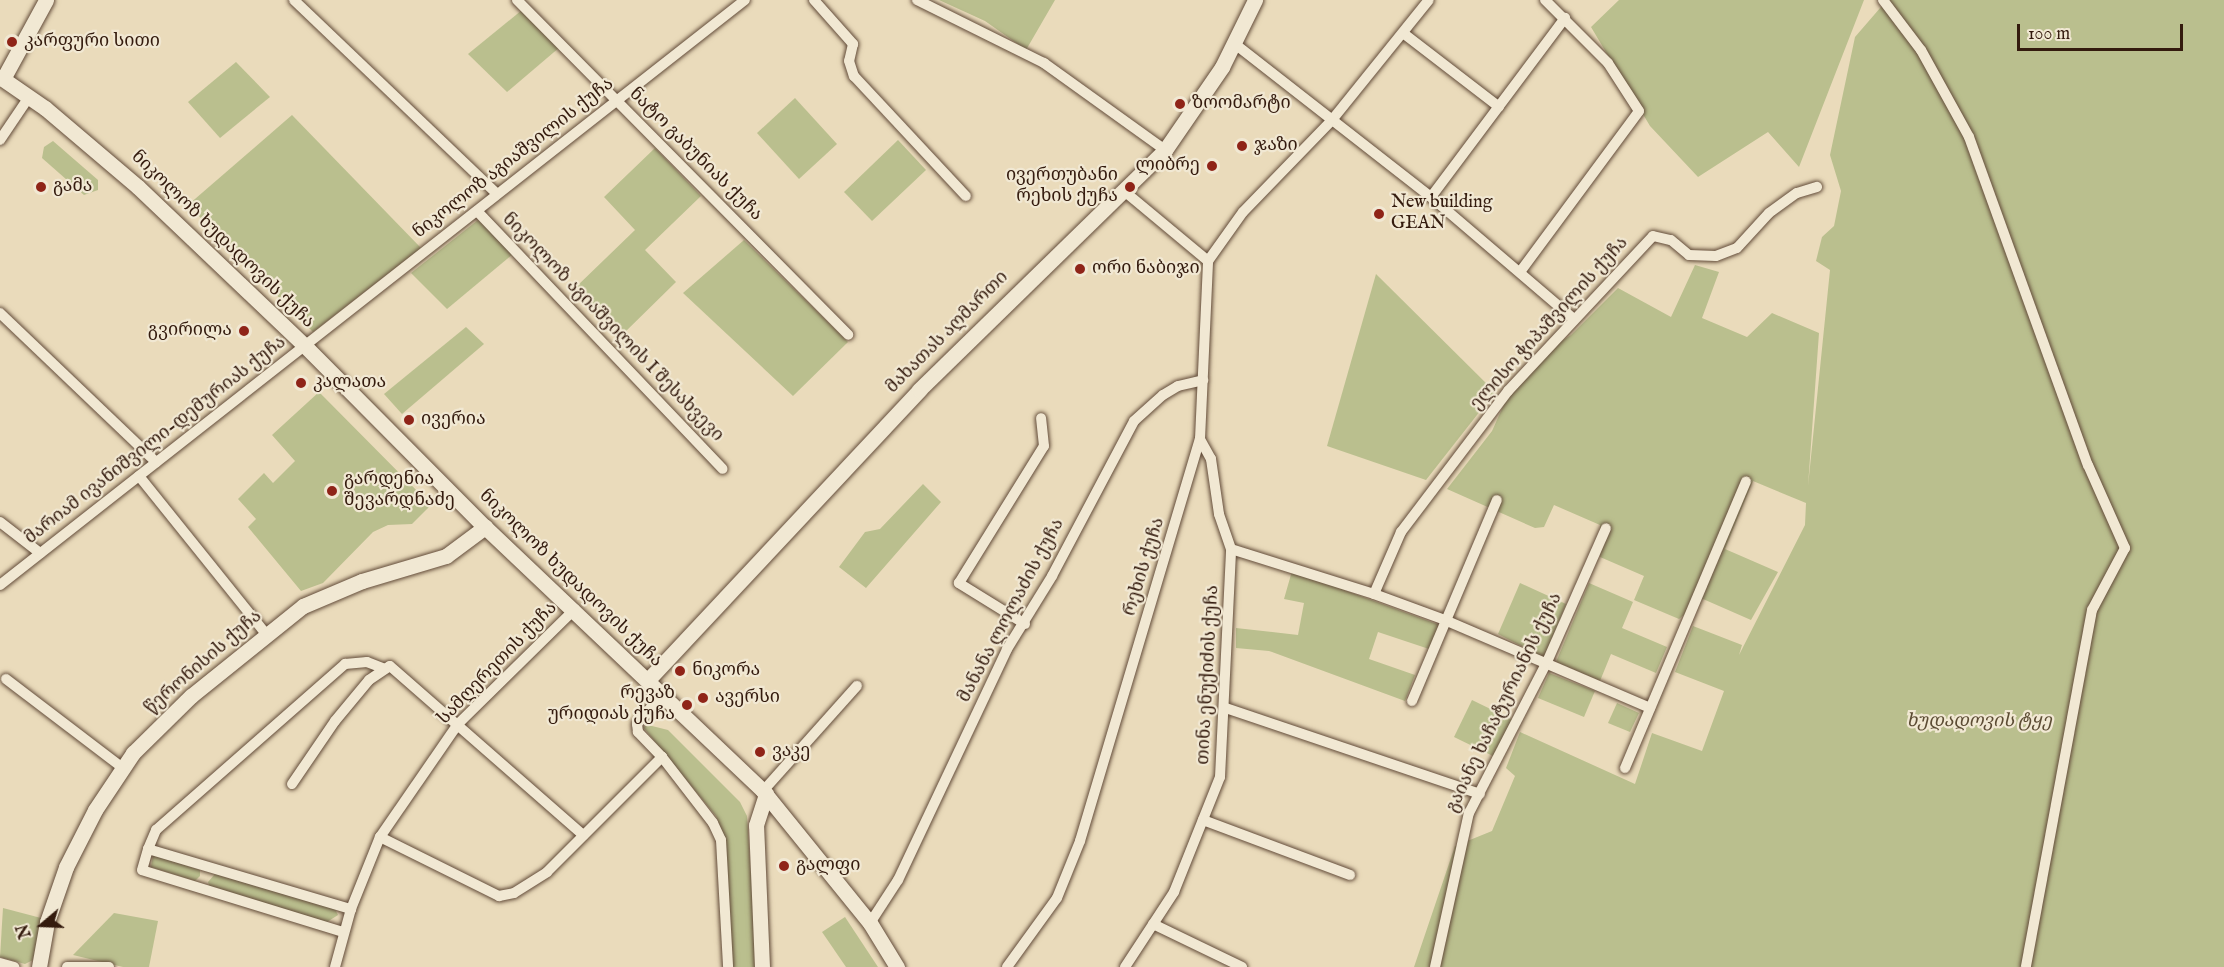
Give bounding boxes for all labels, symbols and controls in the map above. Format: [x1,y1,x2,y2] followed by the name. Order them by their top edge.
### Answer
[2020,12,2186,50] scale bar
[2028,23,2070,46] text: 100 m
[24,31,160,53] place label: კარფური სითი
[5,35,19,49] marker: კარფური სითი
[409,74,619,244] street label: ნიკოლოზ აგიაშვილის ქუჩა
[624,84,766,226] street label: ნატო გაბუნიას ქუჩა
[1192,93,1291,115] place label: ზოომარტი
[1173,97,1187,111] marker: ზოომარტი
[1254,135,1298,157] place label: ჯაზი
[1235,139,1249,153] marker: ჯაზი
[126,147,318,333] street label: ნიკოლოზ ხუდადოვის ქუჩა
[1135,155,1200,177] place label: ლიბრე
[1205,159,1219,173] marker: ლიბრე
[1006,166,1118,208] place label: ივერთუბანი რეხის ქუჩა
[53,176,92,198] place label: გამა
[34,180,48,194] marker: გამა
[1123,180,1137,194] marker: ივერთუბანი რეხის ქუჩა
[1391,193,1492,236] place label: New building GEAN
[1372,207,1386,221] marker: New building GEAN
[497,209,727,447] street label: ნიკოლოზ აგიაშვილის I შესახვევი
[1467,233,1633,415] street label: ელისო ჭიპაშვილის ქუჩა
[1092,258,1200,280] place label: ორი ნაბიჯი
[1073,262,1087,276] marker: ორი ნაბიჯი
[882,267,1014,399] street label: მახათას აღმართი
[148,320,232,342] place label: გვირილა
[237,324,251,338] marker: გვირილა
[21,332,291,550] street label: მარიამ ივანიშვილი-დემურიას ქუჩა
[313,372,386,394] place label: კალათა
[294,376,308,390] marker: კალათა
[421,409,486,431] place label: ივერია
[402,413,416,427] marker: ივერია
[344,470,455,512] place label: გარდენია შევარდნაძე
[325,484,339,498] marker: გარდენია შევარდნაძე
[474,486,666,672] street label: ნიკოლოზ ხუდადოვის ქუჩა
[1120,515,1170,619] street label: რეხის ქუჩა
[954,516,1070,706] street label: მანანა ლოლაძის ქუჩა
[1194,585,1224,765] street label: თინა ენუქიძის ქუჩა
[1442,590,1568,816] street label: გაიანე ხაჩატურიანის ქუჩა
[434,598,562,730] street label: სამღერეთის ქუჩა
[141,606,267,720] street label: წერონისის ქუჩა
[692,660,760,682] place label: ნიკორა
[673,664,687,678] marker: ნიკორა
[548,684,675,726] place label: რევაზ ურიდიას ქუჩა
[715,687,780,709] place label: ავერსი
[696,691,710,705] marker: ავერსი
[680,698,694,712] marker: რევაზ ურიდიას ქუჩა
[1906,711,2052,733] park label: ხუდადოვის ტყე
[772,741,811,763] place label: ვაკე
[753,745,767,759] marker: ვაკე
[796,855,860,877] place label: გალფი
[777,859,791,873] marker: გალფი
[12,895,72,955] north arrow
[13,921,37,941] text: N

